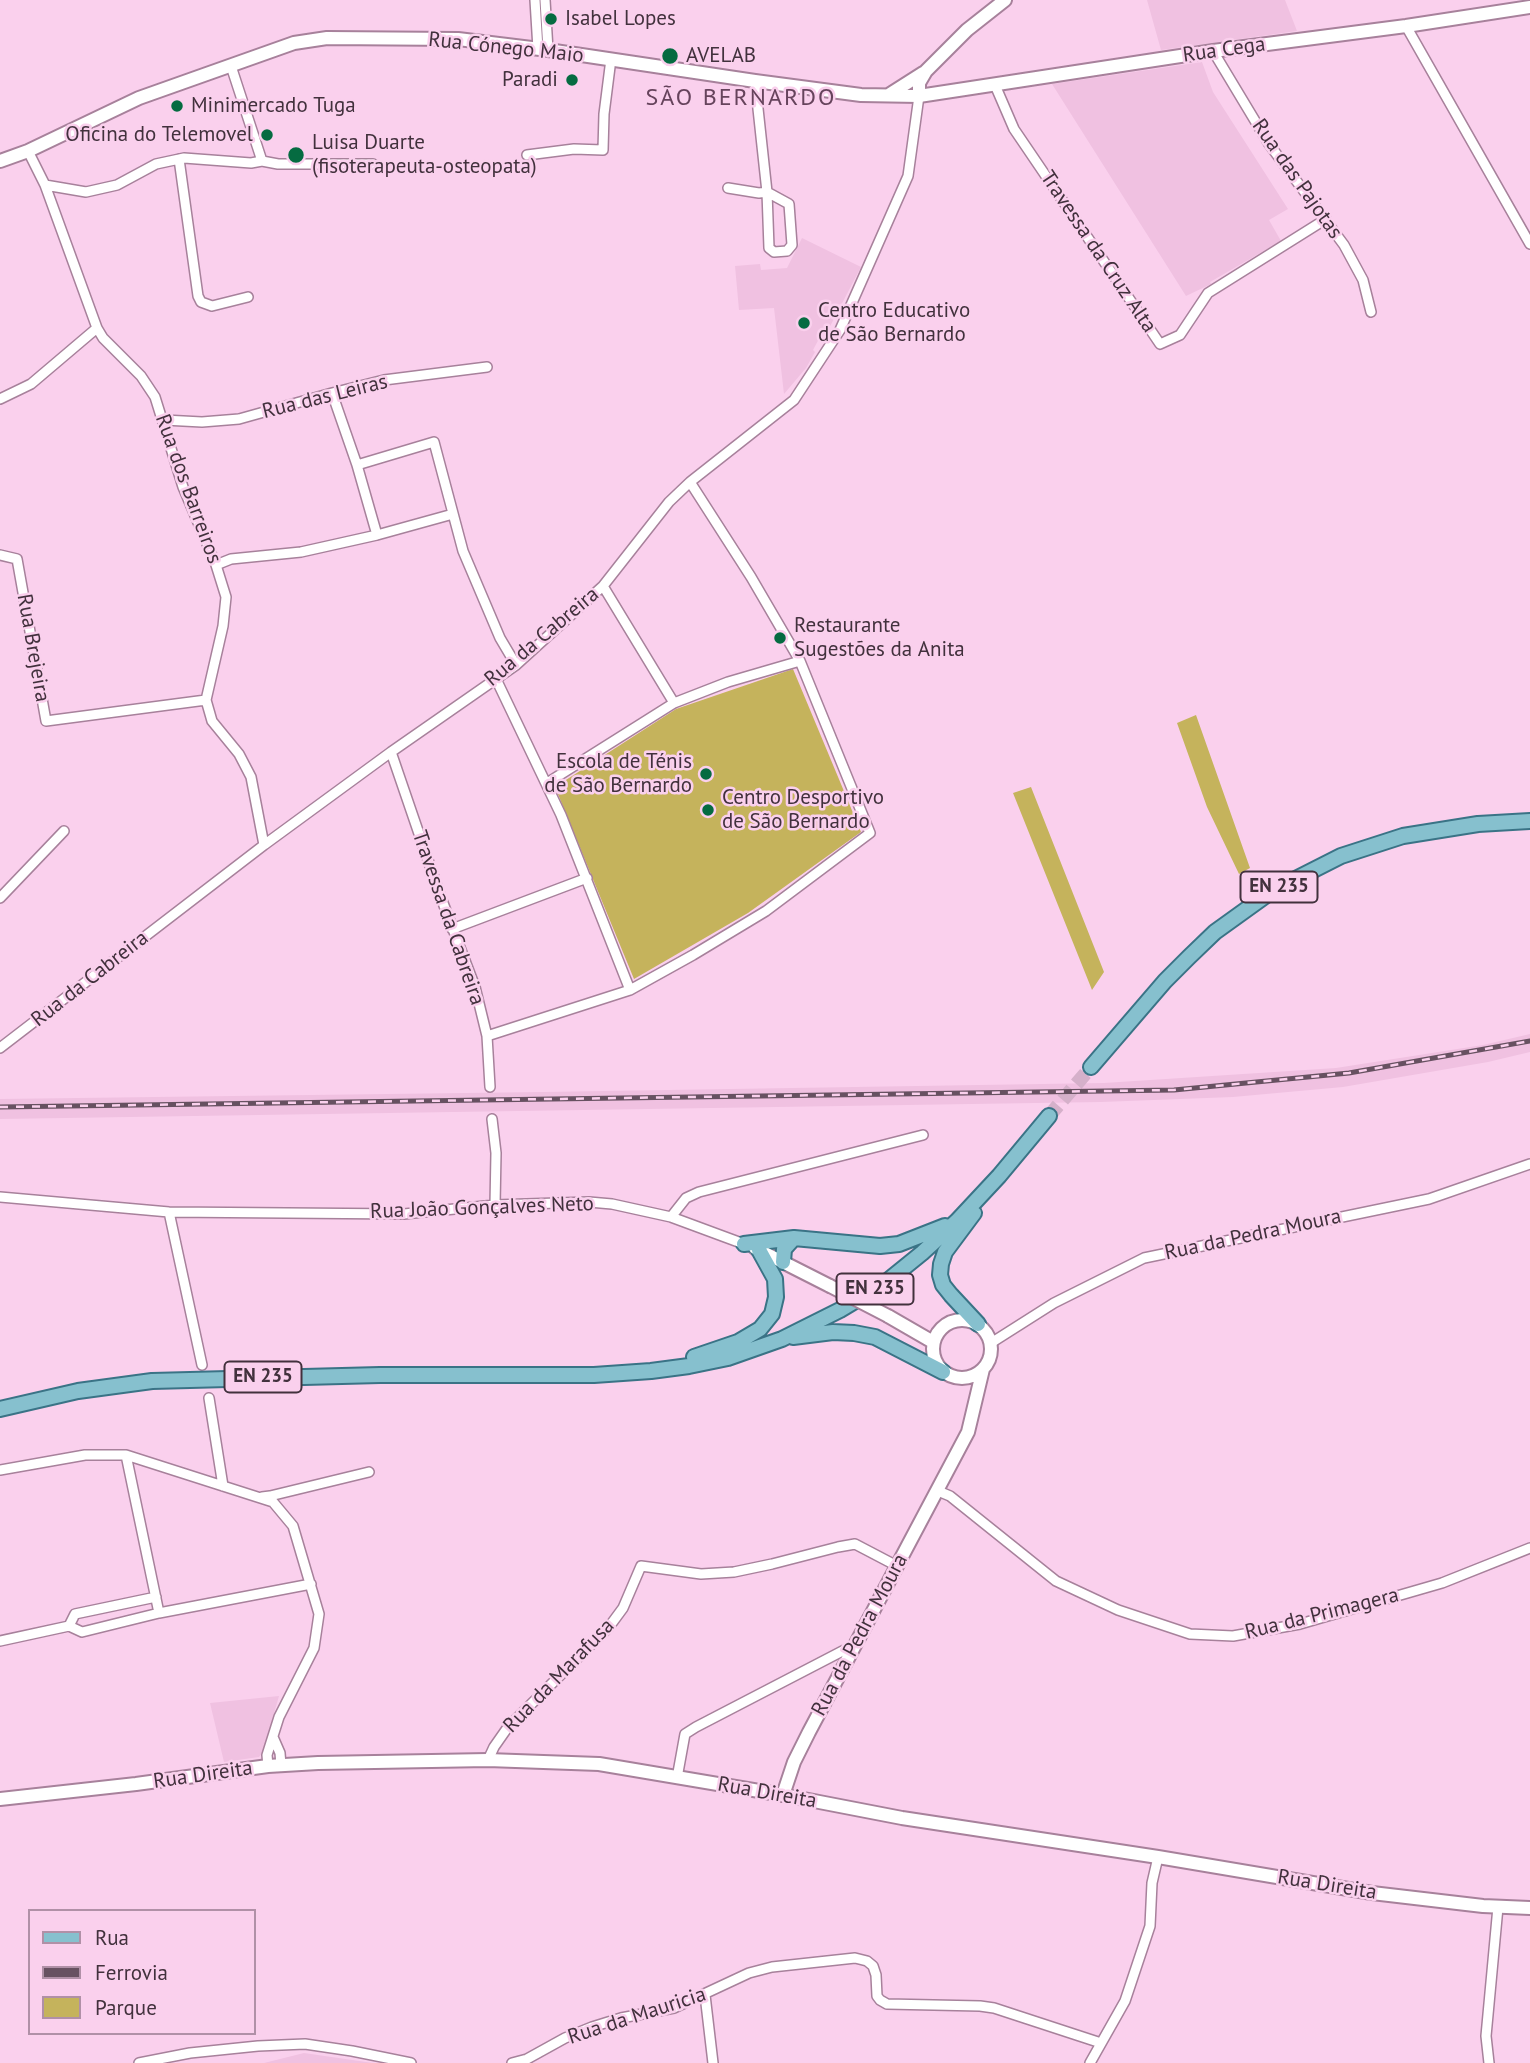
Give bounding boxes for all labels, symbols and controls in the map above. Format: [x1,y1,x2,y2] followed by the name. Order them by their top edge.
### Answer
[565,6,676,32] place label: Isabel Lopes
[543,11,559,27] marker: Isabel Lopes
[427,27,585,69] street label: Rua Cónego Maio
[1181,32,1267,68] street label: Rua Cega
[686,43,756,69] place label: AVELAB
[660,46,680,66] marker: AVELAB
[502,67,558,93] place label: Paradi
[564,72,580,88] marker: Paradi
[647,84,835,112] district label: SÃO BERNARDO
[191,93,356,119] place label: Minimercado Tuga
[169,98,185,114] marker: Minimercado Tuga
[1246,114,1348,244] street label: Rua das Pajotas
[65,122,253,148] place label: Oficina do Telemovel
[259,127,275,143] marker: Oficina do Telemovel
[312,130,537,180] place label: Luisa Duarte (fisoterapeuta-osteopata)
[286,145,306,165] marker: Luisa Duarte (fisoterapeuta-osteopata)
[1035,166,1161,338] street label: Travessa da Cruz Alta
[818,298,970,348] place label: Centro Educativo de São Bernardo
[796,315,812,331] marker: Centro Educativo de São Bernardo
[260,369,390,425] street label: Rua das Leiras
[149,411,227,567] street label: Rua dos Barreiros
[480,582,604,692] street label: Rua da Cabreira
[11,592,55,704] street label: Rua Brejeira
[794,613,965,663] place label: Restaurante Sugestões da Anita
[772,630,788,646] marker: Restaurante Sugestões da Anita
[544,749,692,799] place label: Escola de Ténis de São Bernardo
[698,766,714,782] marker: Escola de Ténis de São Bernardo
[722,785,884,835] place label: Centro Desportivo de São Bernardo
[700,802,716,818] marker: Centro Desportivo de São Bernardo
[406,827,490,1009] street label: Travessa da Cabreira
[1240,872,1318,902] road number: EN 235
[27,926,153,1032] street label: Rua da Cabreira
[370,1192,594,1224] street label: Rua João Gonçalves Neto
[1162,1204,1344,1266] street label: Rua da Pedra Moura
[836,1274,914,1304] road number: EN 235
[224,1362,302,1392] road number: EN 235
[807,1550,913,1720] street label: Rua da Pedra Moura
[1242,1583,1402,1645] street label: Rua da Primagera
[498,1614,620,1738] street label: Rua da Marafusa
[152,1756,254,1794] street label: Rua Direita
[716,1772,818,1814] street label: Rua Direita
[1276,1865,1378,1905] street label: Rua Direita
[28,1909,256,2035] legend
[95,1924,129,1951] text: Rua
[95,1959,168,1986] text: Ferrovia
[565,1982,709,2050] street label: Rua da Mauricia
[95,1994,157,2021] text: Parque

